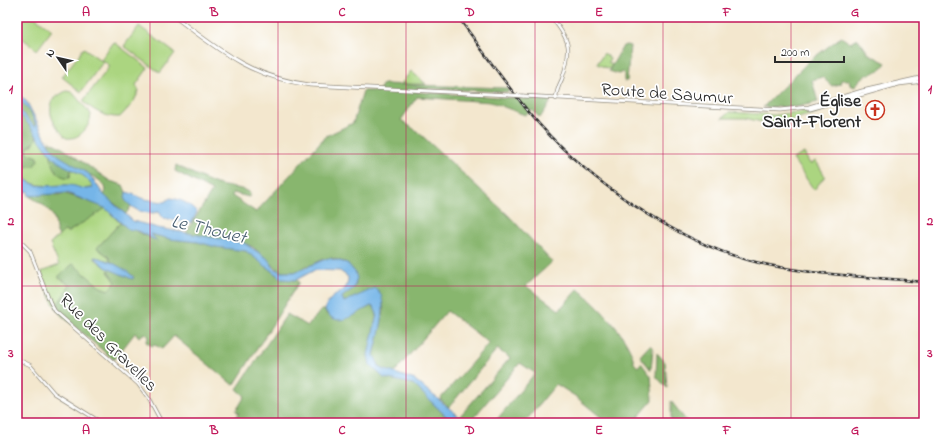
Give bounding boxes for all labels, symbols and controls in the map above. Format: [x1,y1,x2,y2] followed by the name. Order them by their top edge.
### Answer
[82,3,90,22] text: A
[209,3,219,22] text: B
[338,3,346,22] text: C
[464,3,475,22] text: D
[595,3,603,22] text: E
[722,3,732,22] text: F
[851,3,859,22] text: G
[38,38,78,78] north arrow
[775,38,844,64] scale bar
[781,44,810,62] text: 200 m
[42,45,59,61] text: N
[600,77,734,113] street label: Route de Saumur
[9,80,14,99] text: 1
[928,80,933,99] text: 1
[762,89,862,136] place label: Église Saint-Florent
[864,99,886,121] church icon: Église Saint-Florent
[168,209,250,252] water label: Le Thouet
[7,212,15,231] text: 2
[926,212,934,231] text: 2
[52,288,163,399] street label: Rue des Gravelles
[7,344,14,363] text: 3
[926,344,933,363] text: 3
[82,421,90,440] text: A
[209,421,219,440] text: B
[338,421,346,440] text: C
[464,421,475,440] text: D
[595,421,603,440] text: E
[722,421,732,440] text: F
[851,421,859,440] text: G

